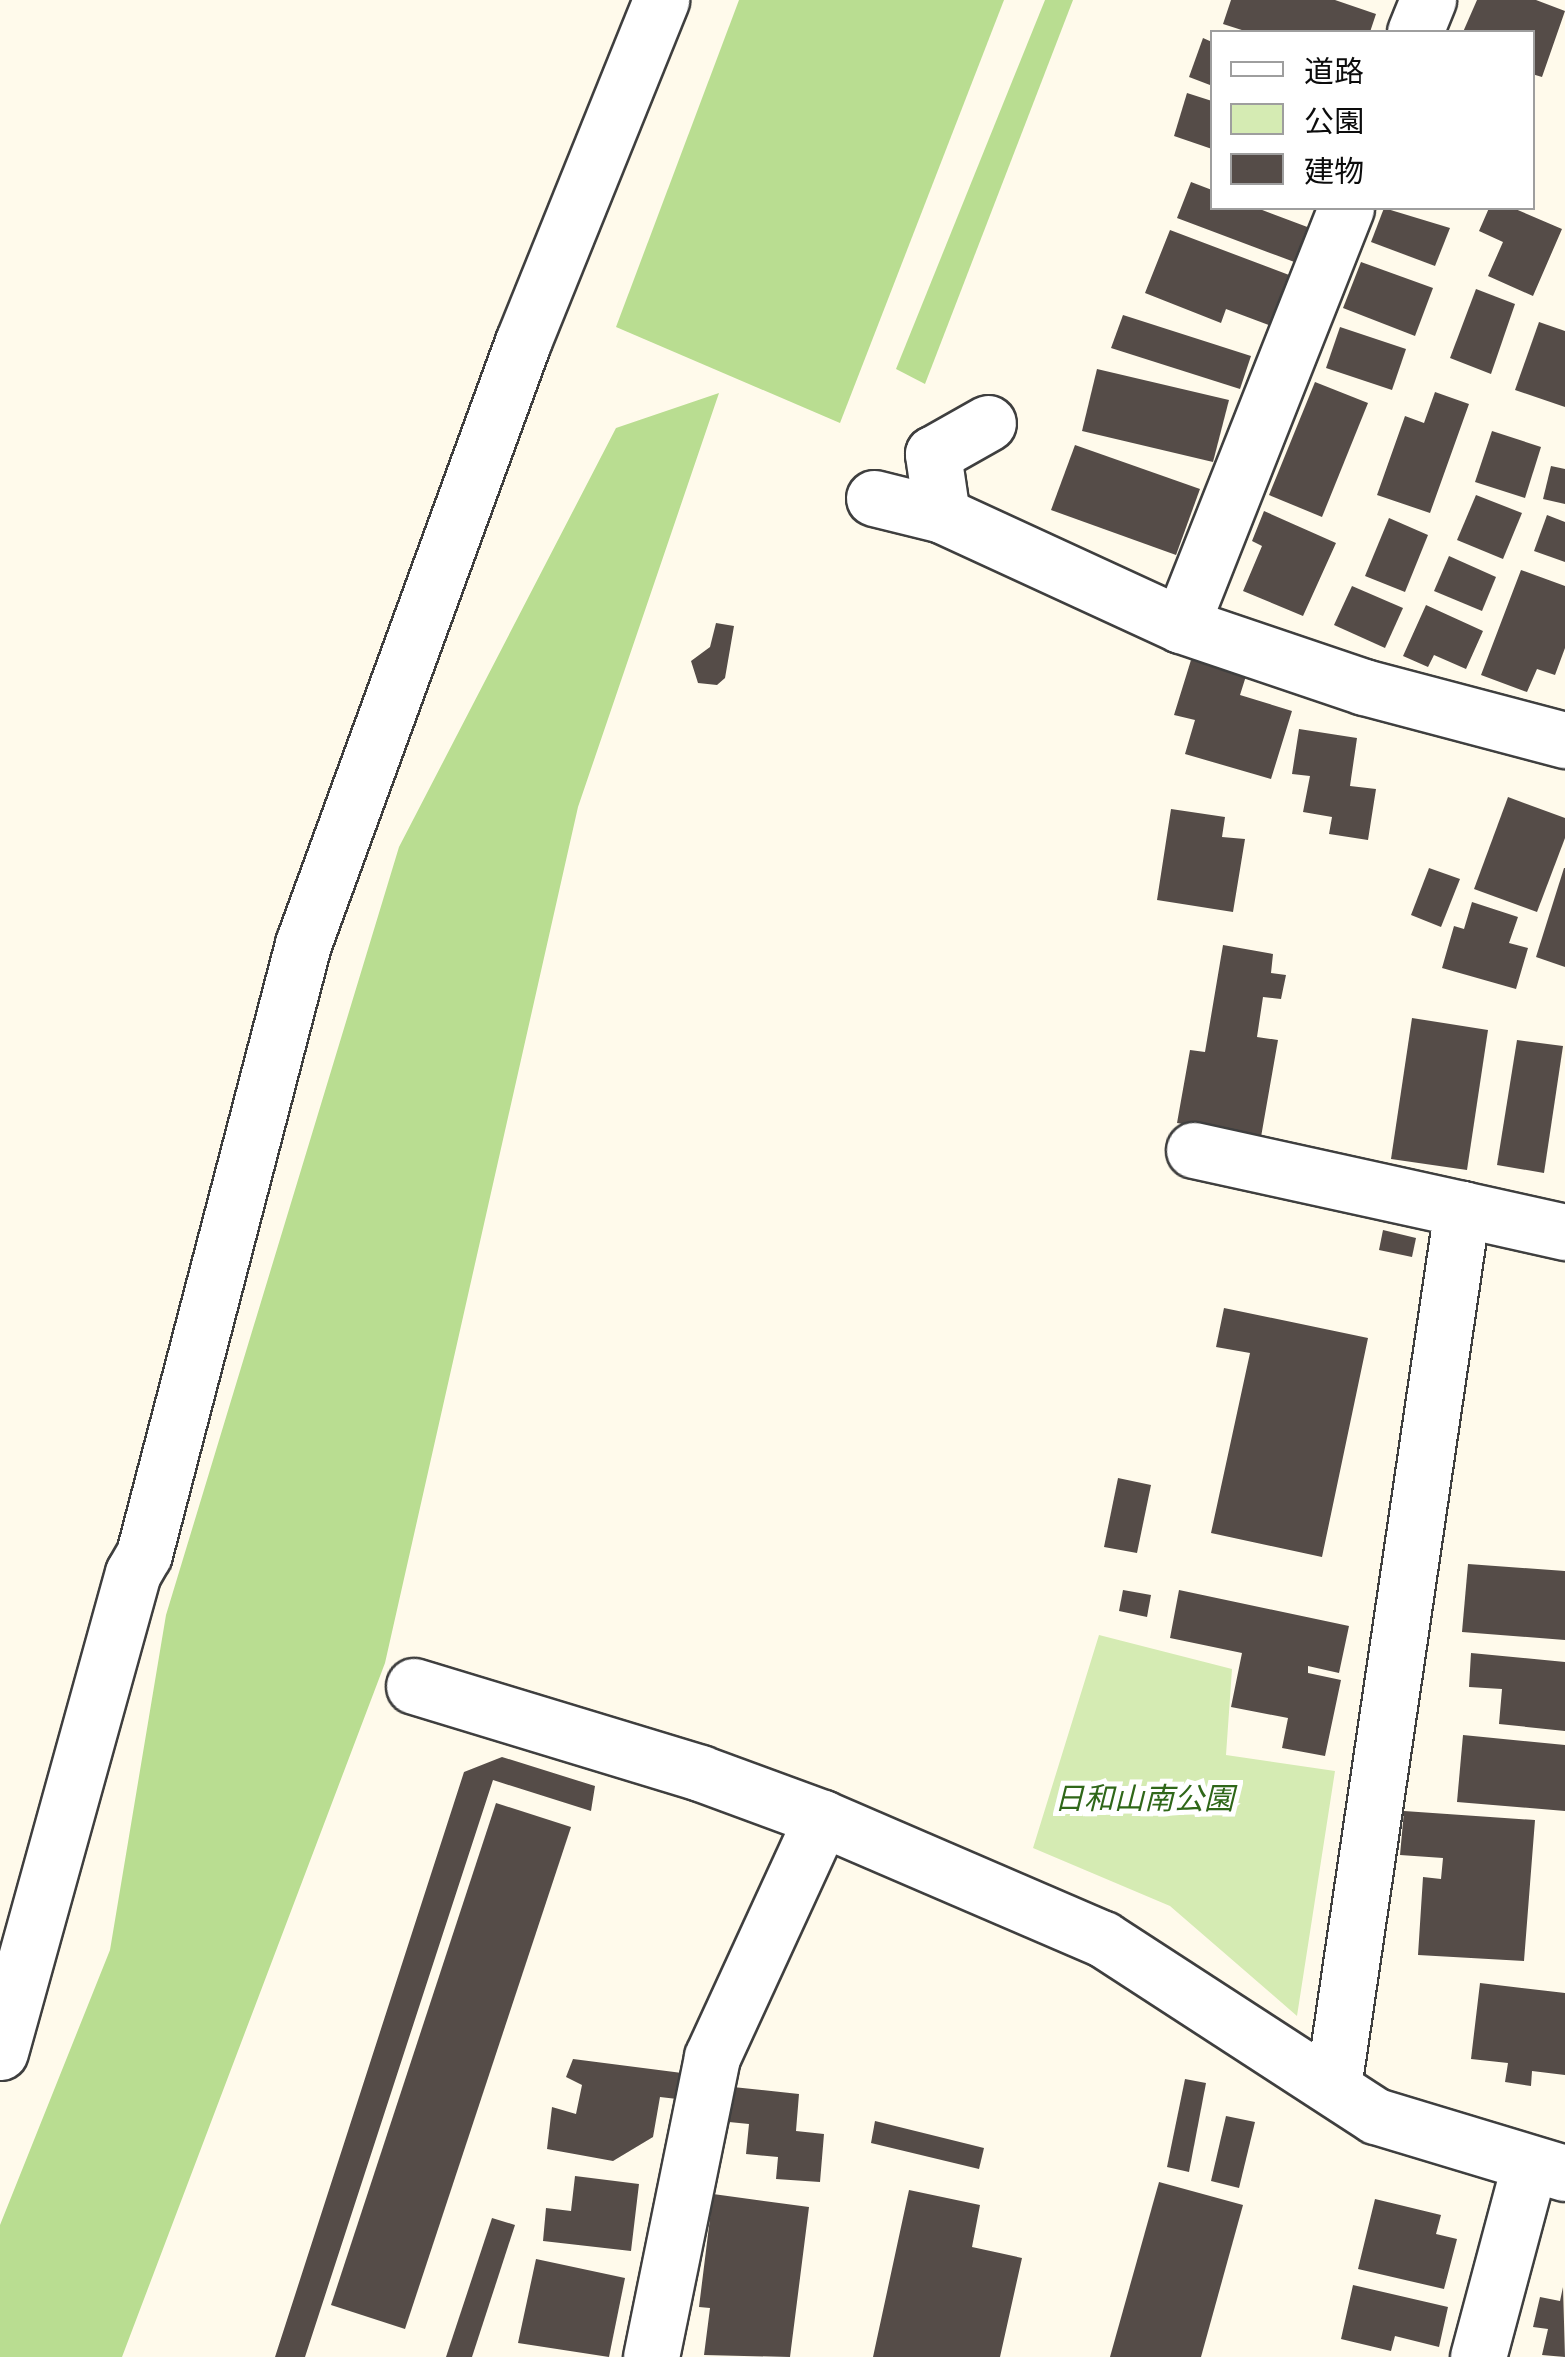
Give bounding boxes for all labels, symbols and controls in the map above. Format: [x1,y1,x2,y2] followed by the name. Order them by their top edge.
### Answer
[1210,30,1535,210] legend
[1304,50,1364,90] text: 道路
[1304,100,1364,140] text: 公園
[1304,150,1364,190] text: 建物
[1054,1779,1234,1815] park label: 日和山南公園

